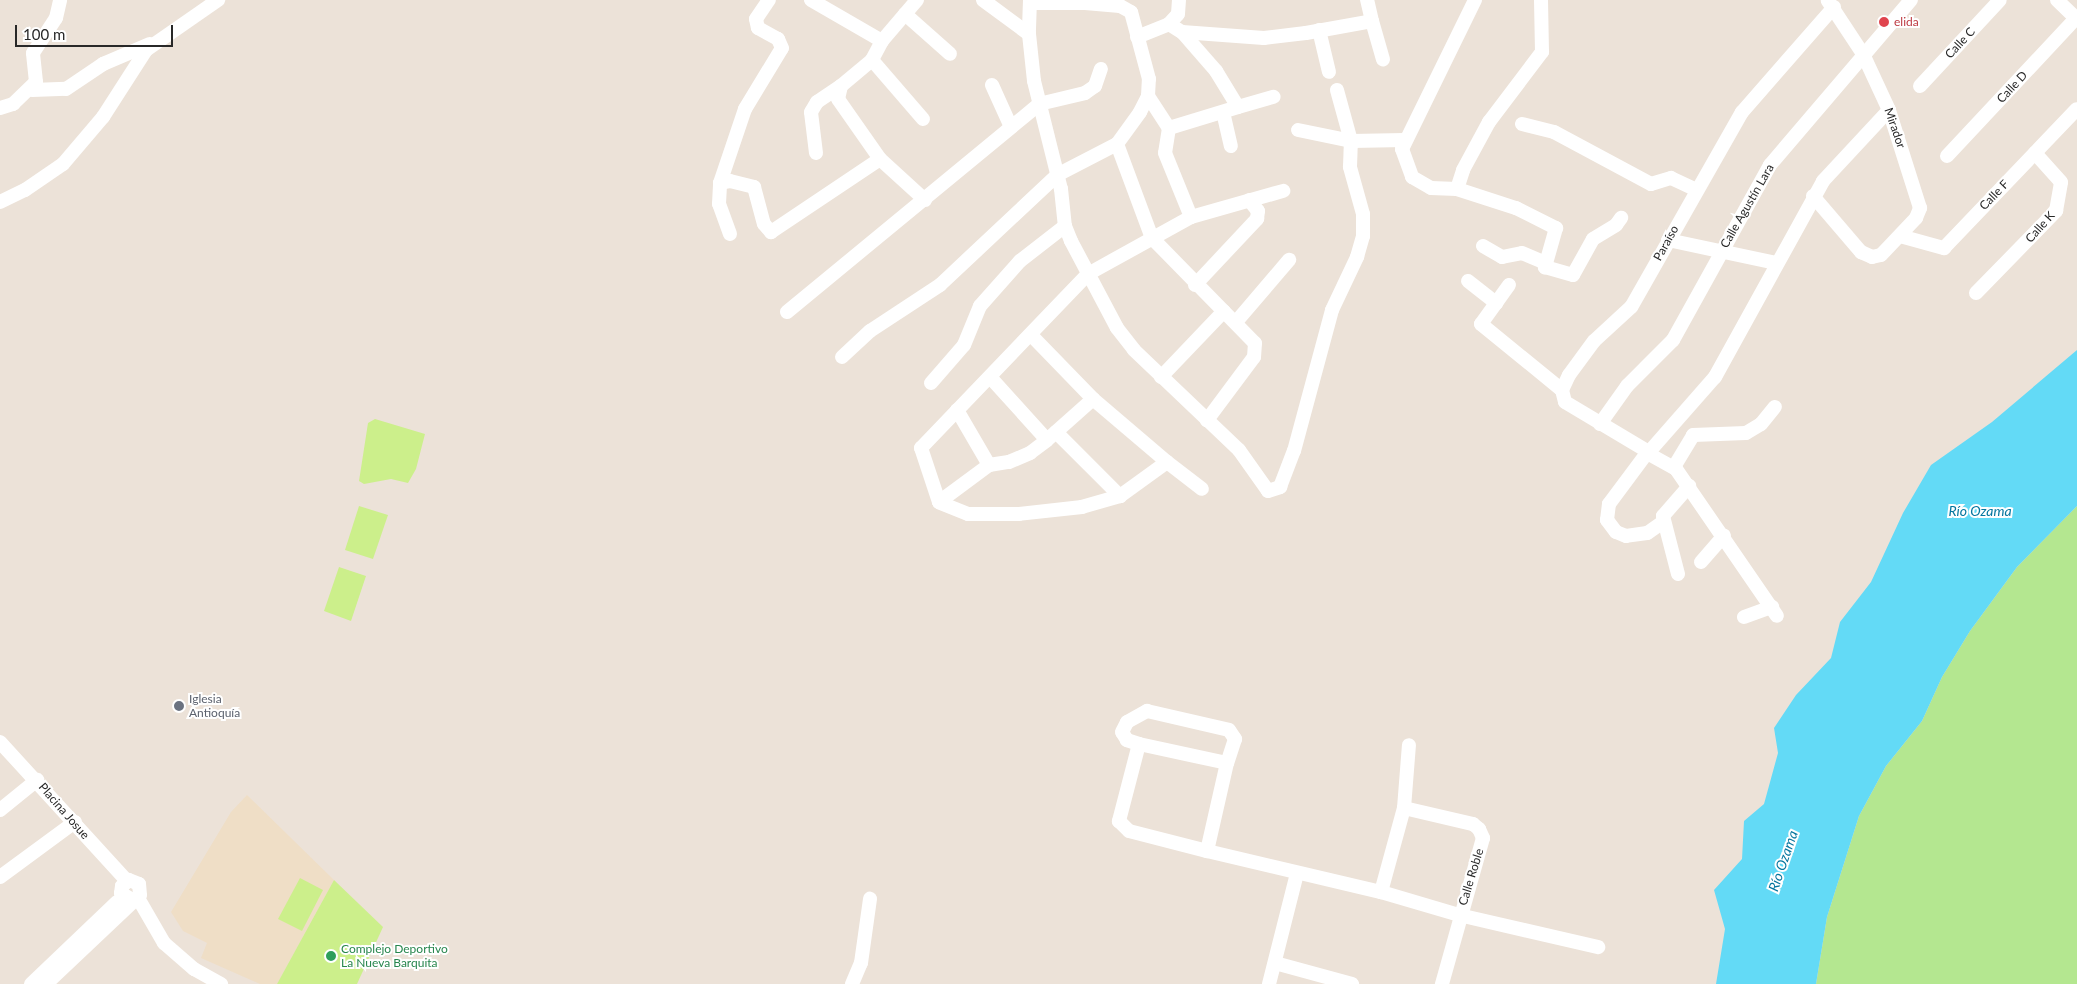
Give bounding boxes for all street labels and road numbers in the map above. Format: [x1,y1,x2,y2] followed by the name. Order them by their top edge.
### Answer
[1942,25,1978,61] street label: Calle C
[1994,68,2030,106] street label: Calle D
[1881,106,1909,150] street label: Mirador
[1717,161,1777,251] street label: Calle Agustín Lara
[1976,177,2012,213] street label: Calle F
[2022,208,2058,246] street label: Calle K
[1650,223,1682,263] street label: Paraíso
[36,780,92,842] street label: Placina Josue
[1456,847,1486,907] street label: Calle Roble

